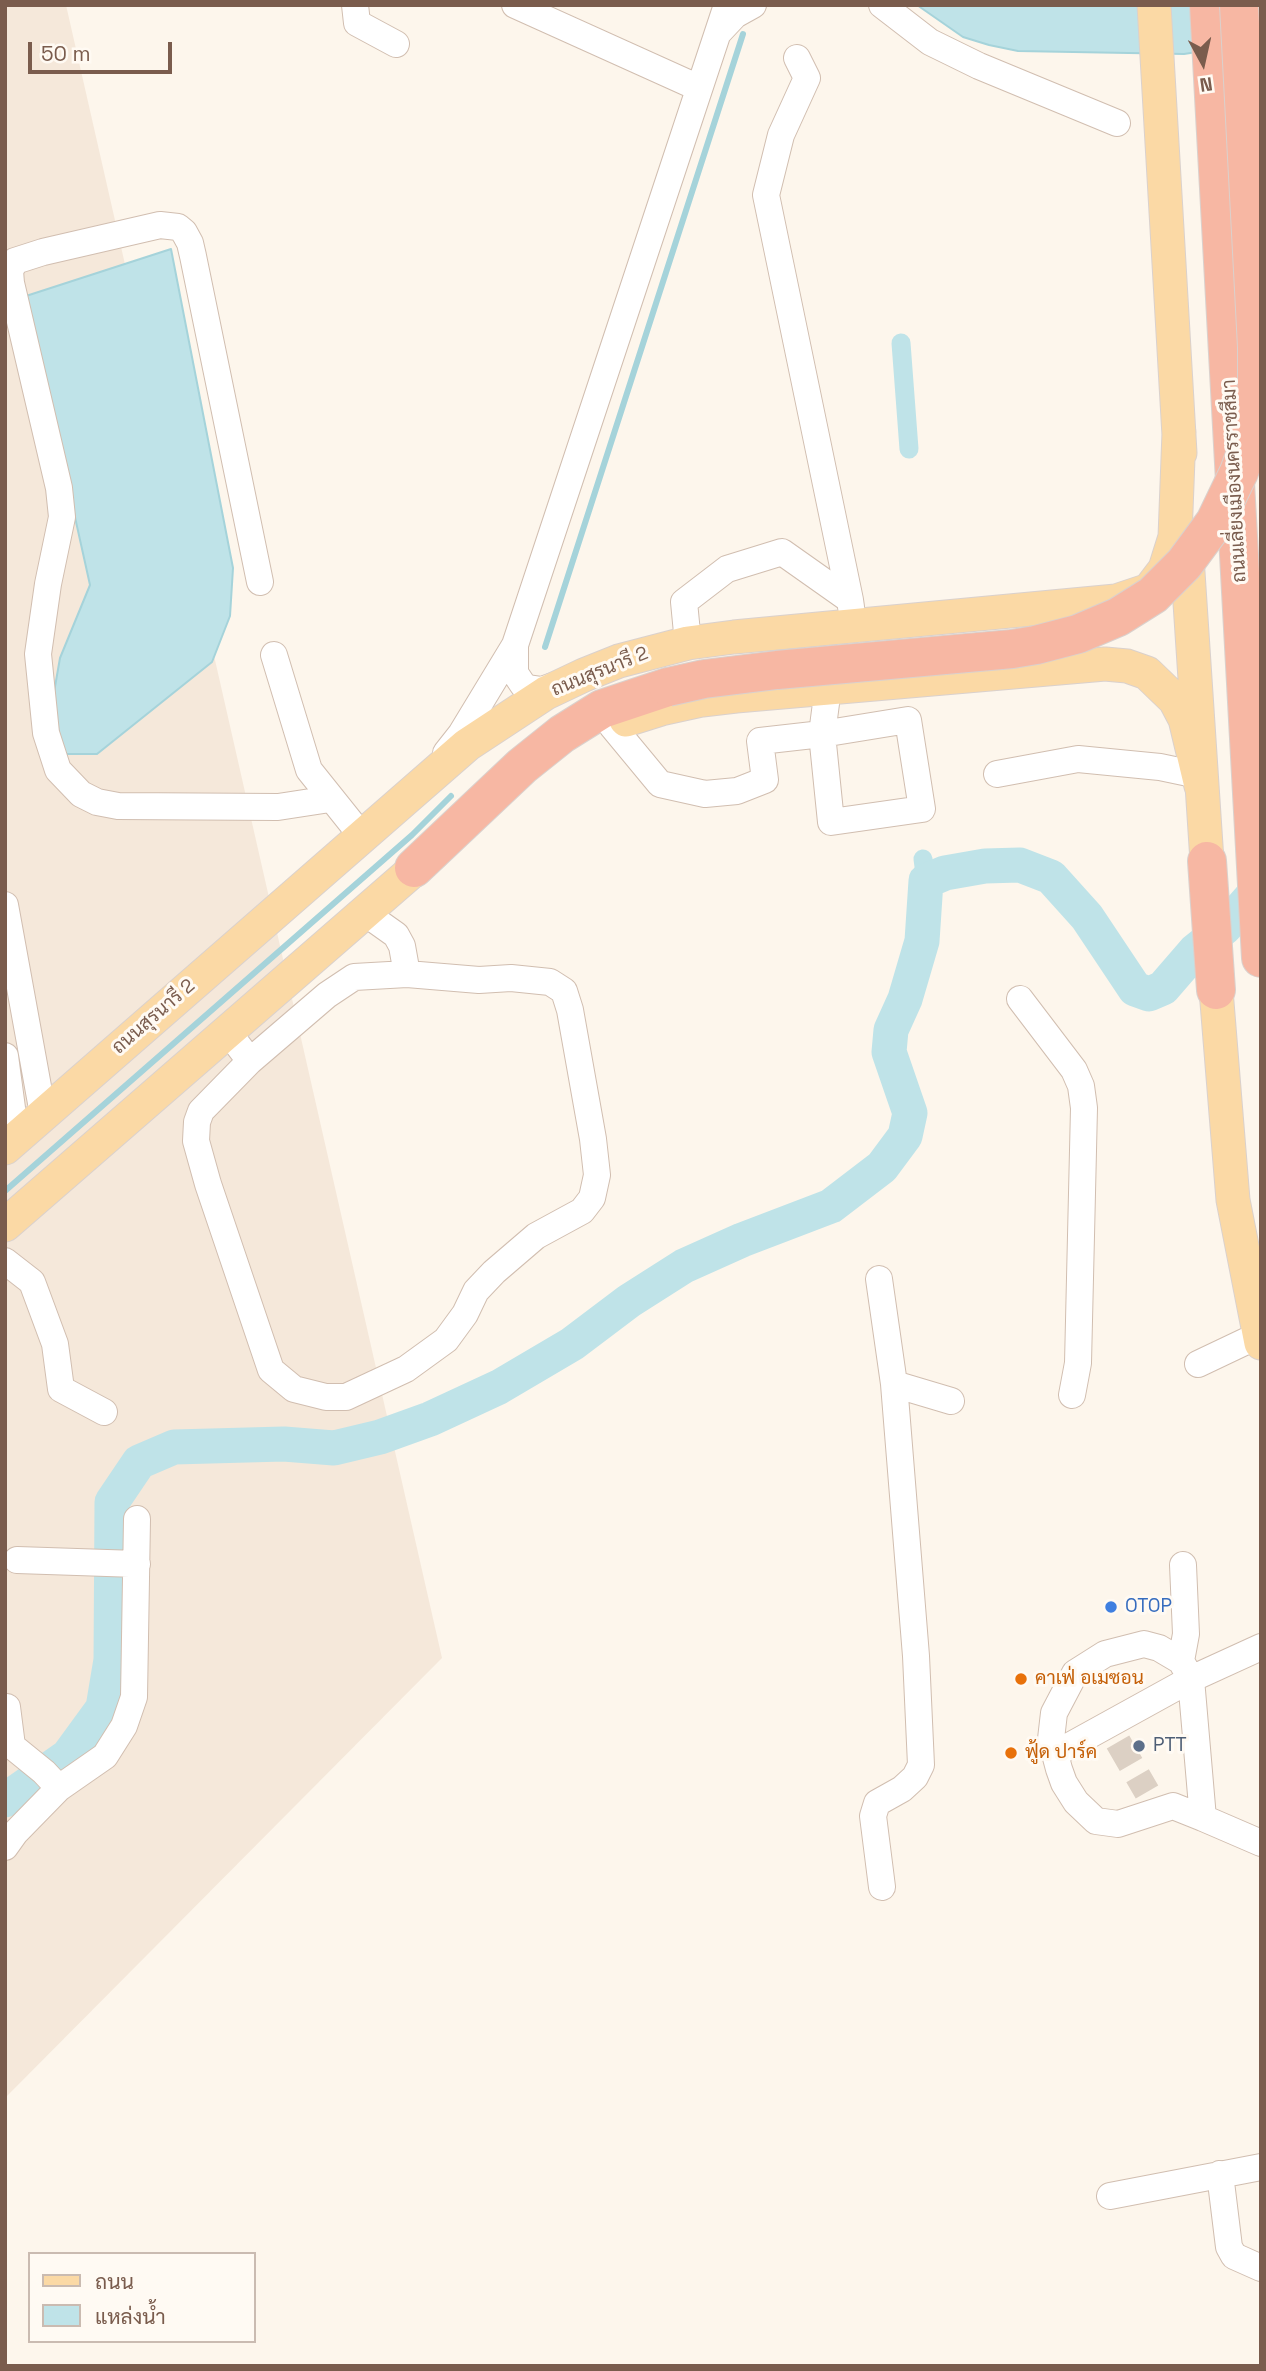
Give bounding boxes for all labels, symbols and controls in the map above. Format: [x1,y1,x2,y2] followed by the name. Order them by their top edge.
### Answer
[32,28,175,72] scale bar
[1168,28,1238,98] north arrow
[41,40,91,67] text: 50 m
[1198,71,1214,98] text: N
[1218,379,1252,583] street label: ถนนเลี่ยงเมืองนครราชสีมา
[548,642,652,702] street label: ถนนสุรนารี 2
[108,975,200,1059] street label: ถนนสุรนารี 2
[1125,1596,1172,1618] place label: OTOP
[1103,1599,1119,1615] marker: OTOP
[1035,1668,1144,1690] place label: คาเฟ่ อเมซอน
[1013,1671,1029,1687] marker: คาเฟ่ อเมซอน
[1153,1735,1187,1757] place label: PTT
[1131,1738,1147,1754] marker: PTT
[1025,1742,1097,1764] place label: ฟู้ด ปาร์ค
[1003,1745,1019,1761] marker: ฟู้ด ปาร์ค
[28,2252,256,2343] legend
[95,2268,134,2295] text: ถนน
[95,2303,166,2330] text: แหล่งน้ำ

